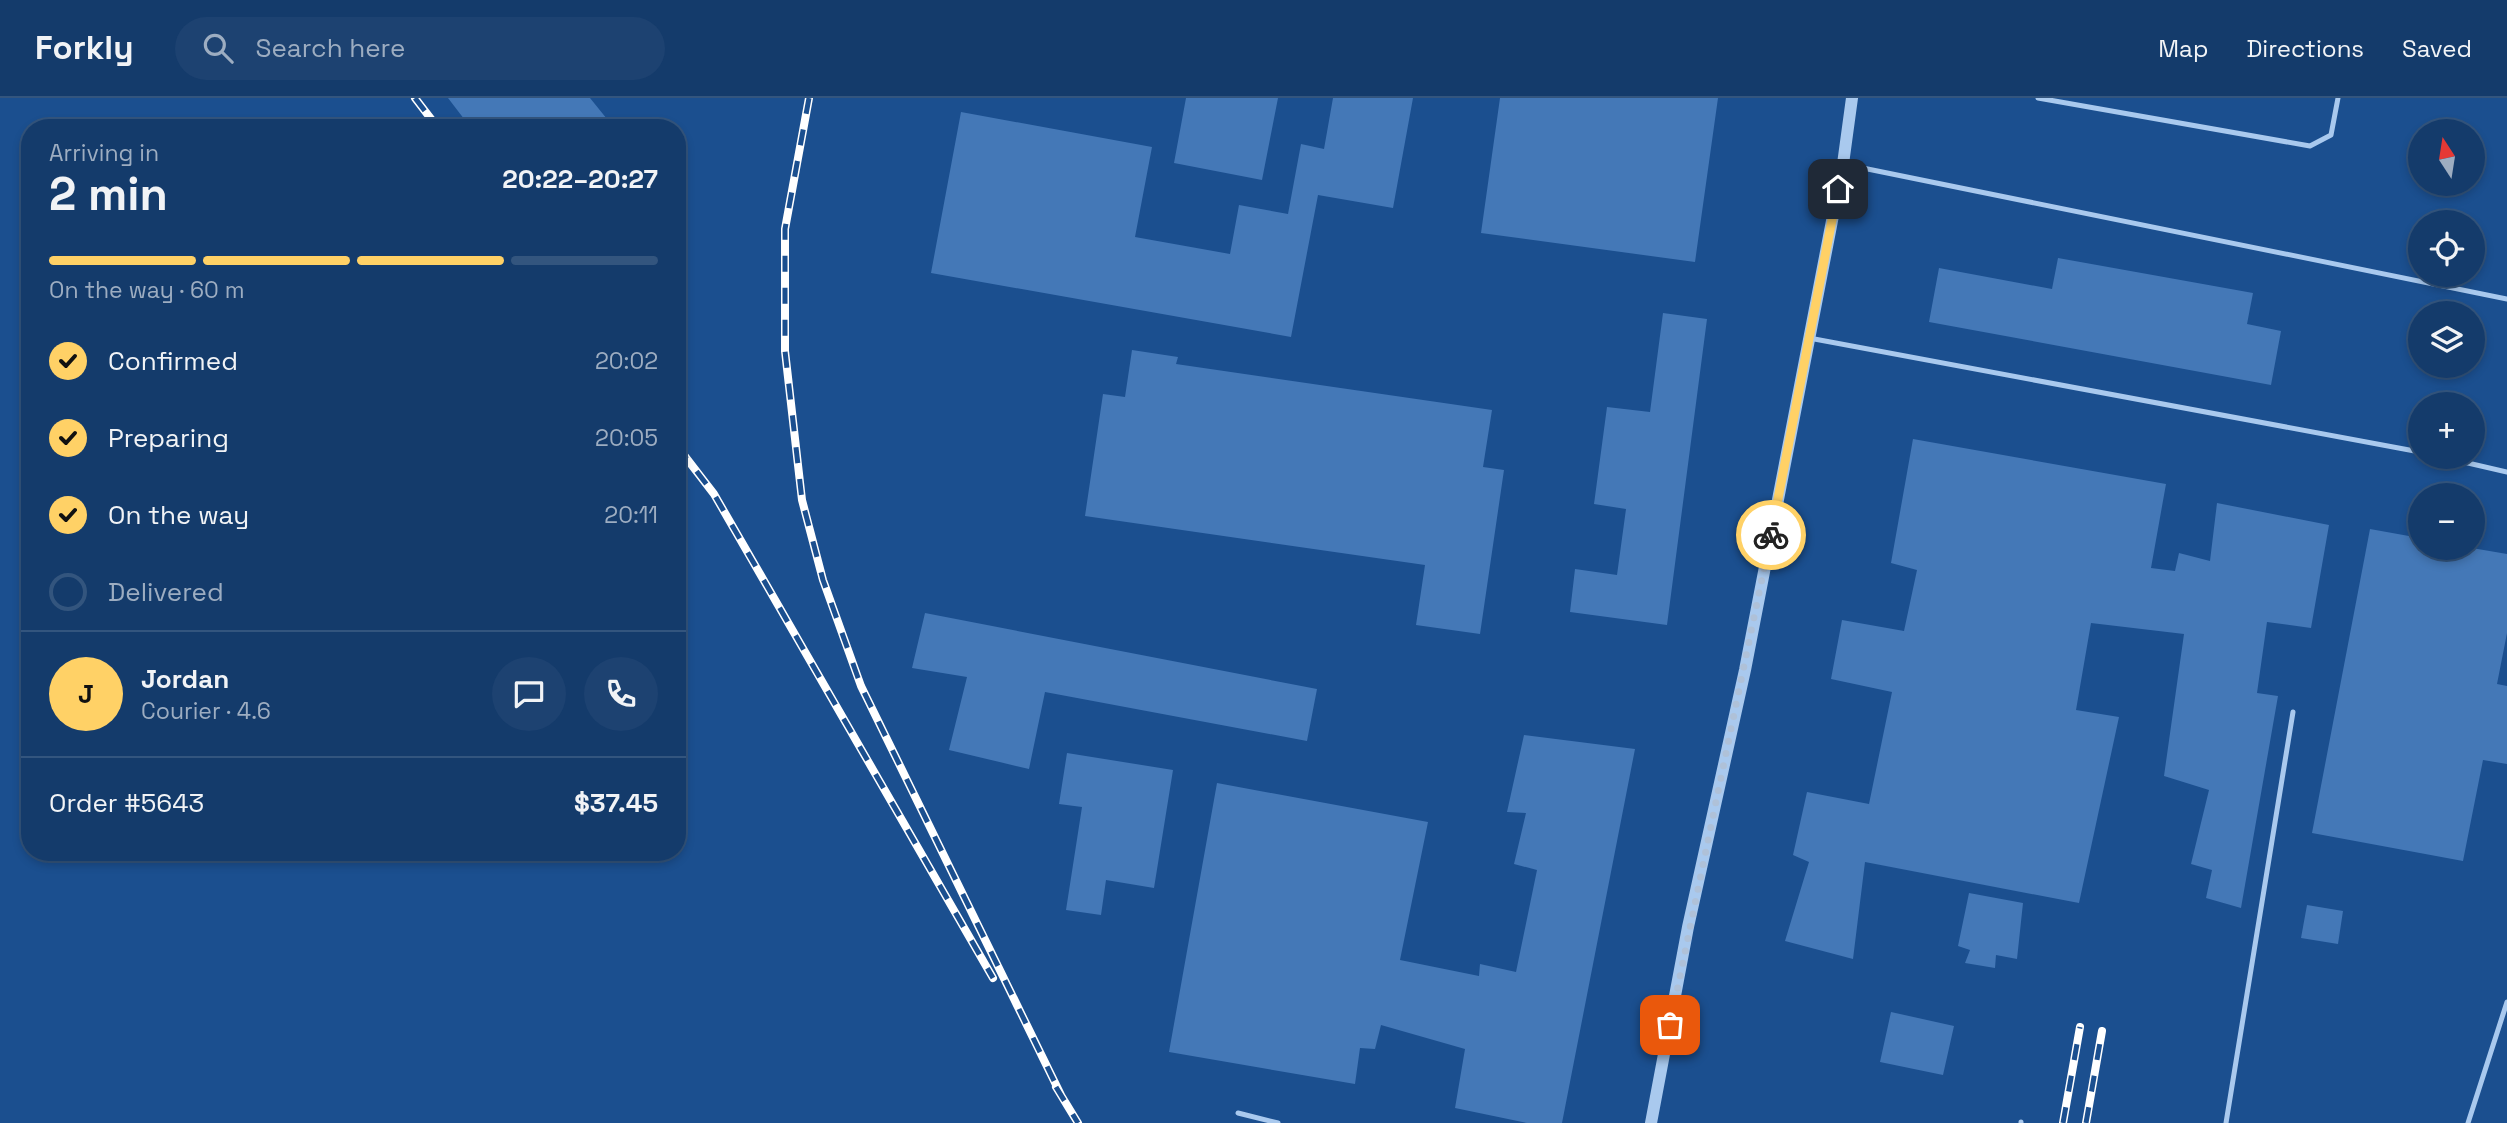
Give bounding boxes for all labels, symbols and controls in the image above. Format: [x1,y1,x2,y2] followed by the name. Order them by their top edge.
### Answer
[175,17,665,80] search box
[35,27,133,69] text: Forkly
[199,29,237,67] icon: search
[255,31,405,65] text: Search here
[2158,33,2208,64] text: Map
[2246,33,2364,64] text: Directions
[2402,33,2472,64] text: Saved
[2408,119,2485,196] north arrow
[2408,119,2485,560] map controls
[49,138,159,168] text: Arriving in
[1808,159,1868,219] pin
[502,162,658,196] text: 20:22–20:27
[49,165,168,223] text: 2 min
[1819,170,1857,208] icon: home
[2408,210,2485,287] button: locate
[49,275,244,305] text: On the way · 60 m
[2408,301,2485,378] button: layers
[49,342,87,380] icon: check
[108,344,238,378] text: Confirmed
[595,346,658,376] text: 20:02
[2408,392,2485,469] button: +
[49,419,87,457] icon: check
[108,421,229,455] text: Preparing
[595,423,658,453] text: 20:05
[2408,483,2485,560] button: −
[49,496,87,534] icon: check
[108,498,249,532] text: On the way
[604,500,658,530] text: 20:11
[1736,500,1806,570] courier
[1752,516,1790,554] icon: bike
[108,575,224,609] text: Delivered
[492,657,566,731] button: chat
[584,657,658,731] button: phone
[141,662,229,696] text: Jordan
[78,677,94,711] text: J
[141,696,271,726] text: Courier · 4.6
[49,786,204,820] text: Order #5643
[574,786,658,820] text: $37.45
[1640,995,1700,1055] pin
[1651,1006,1689,1044] icon: bag

